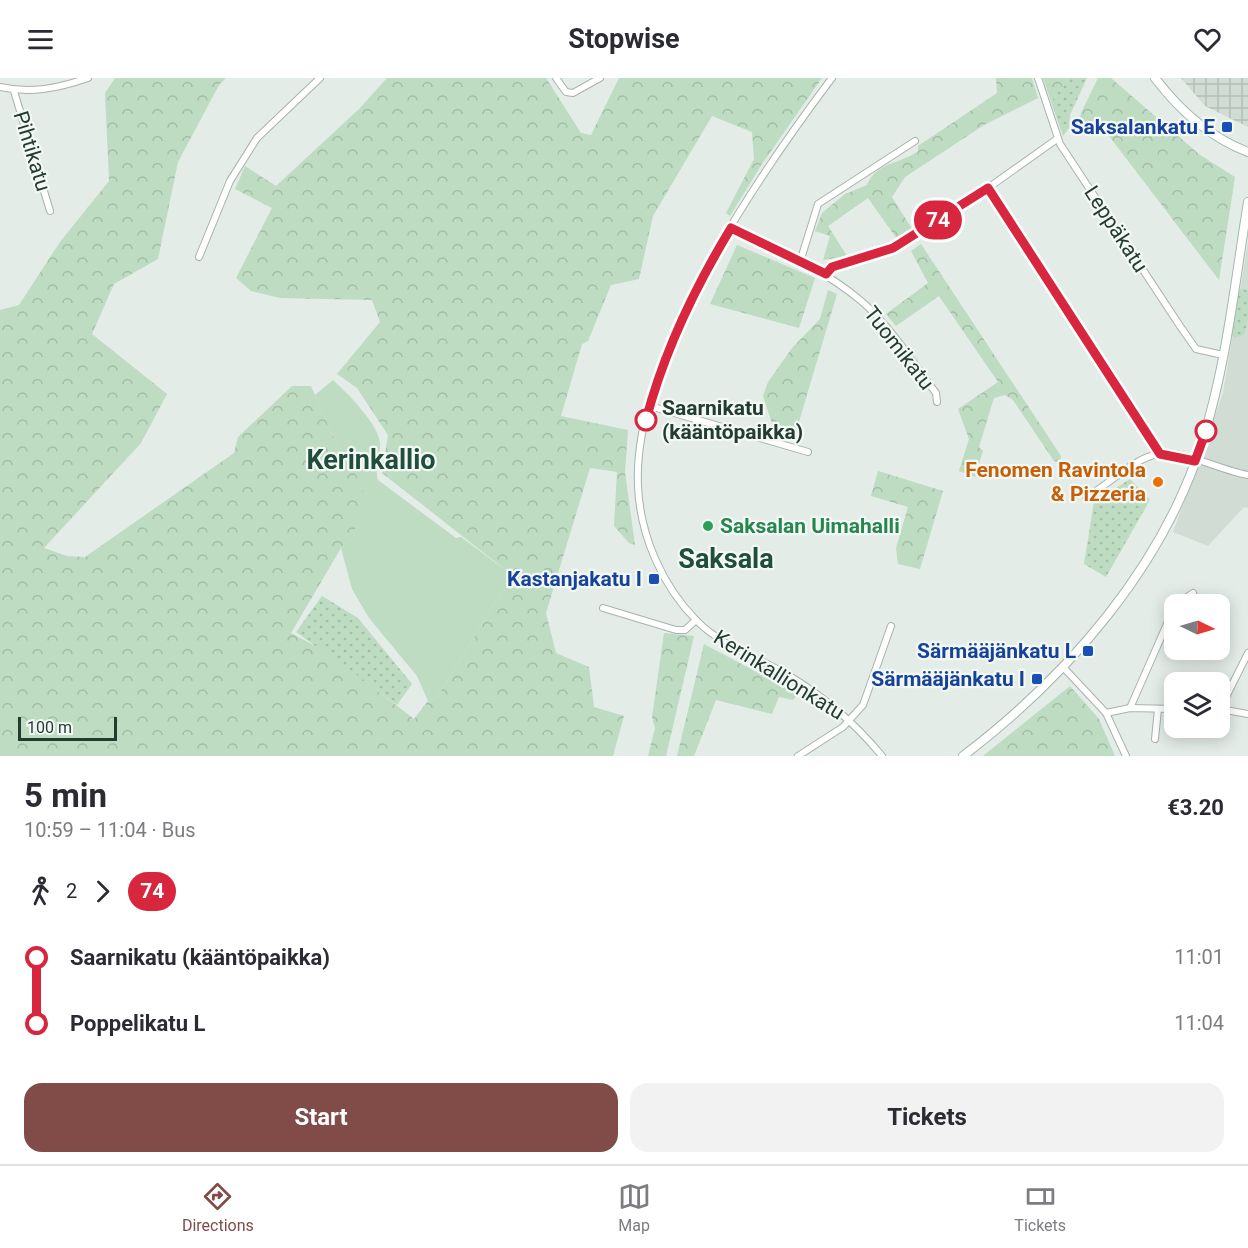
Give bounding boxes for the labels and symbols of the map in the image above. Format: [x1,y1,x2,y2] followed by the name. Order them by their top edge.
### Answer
[8,108,56,194] street label: Pihtikatu
[1071,115,1215,139] place label: Saksalankatu E
[1220,120,1234,134] marker: Saksalankatu E
[1079,181,1153,277] street label: Leppäkatu
[911,200,965,240] line badge: 74
[859,302,939,394] street label: Tuomikatu
[662,396,803,444] place label: Saarnikatu (kääntöpaikka)
[635,409,657,431] marker: Saarnikatu (kääntöpaikka)
[1195,420,1217,442] unlabelled marker
[306,444,436,476] district label: Kerinkallio
[965,458,1146,506] place label: Fenomen Ravintola & Pizzeria
[1151,475,1165,489] marker: Fenomen Ravintola & Pizzeria
[720,514,900,538] place label: Saksalan Uimahalli
[701,519,715,533] marker: Saksalan Uimahalli
[678,543,774,575] district label: Saksala
[507,567,642,591] place label: Kastanjakatu I
[647,572,661,586] marker: Kastanjakatu I
[1164,594,1230,660] north arrow
[709,625,849,725] street label: Kerinkallionkatu
[917,639,1076,663] place label: Särmääjänkatu L
[1081,644,1095,658] marker: Särmääjänkatu L
[871,667,1025,691] place label: Särmääjänkatu I
[1030,672,1044,686] marker: Särmääjänkatu I
[18,714,117,742] scale bar

